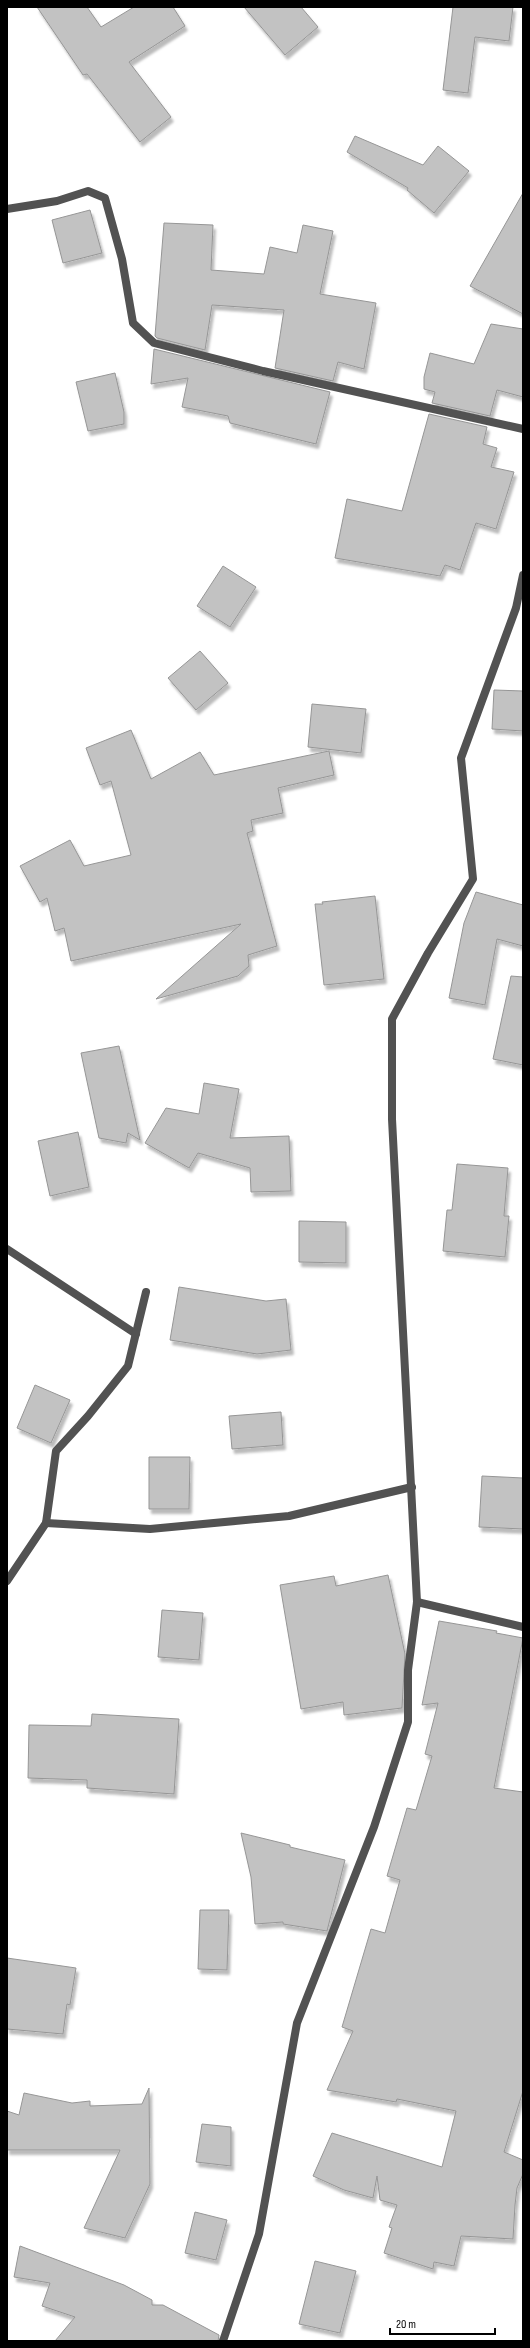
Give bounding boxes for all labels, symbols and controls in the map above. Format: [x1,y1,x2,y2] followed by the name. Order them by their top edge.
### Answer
[390,2310,495,2336] scale bar
[396,2317,416,2332] text: 20 m

